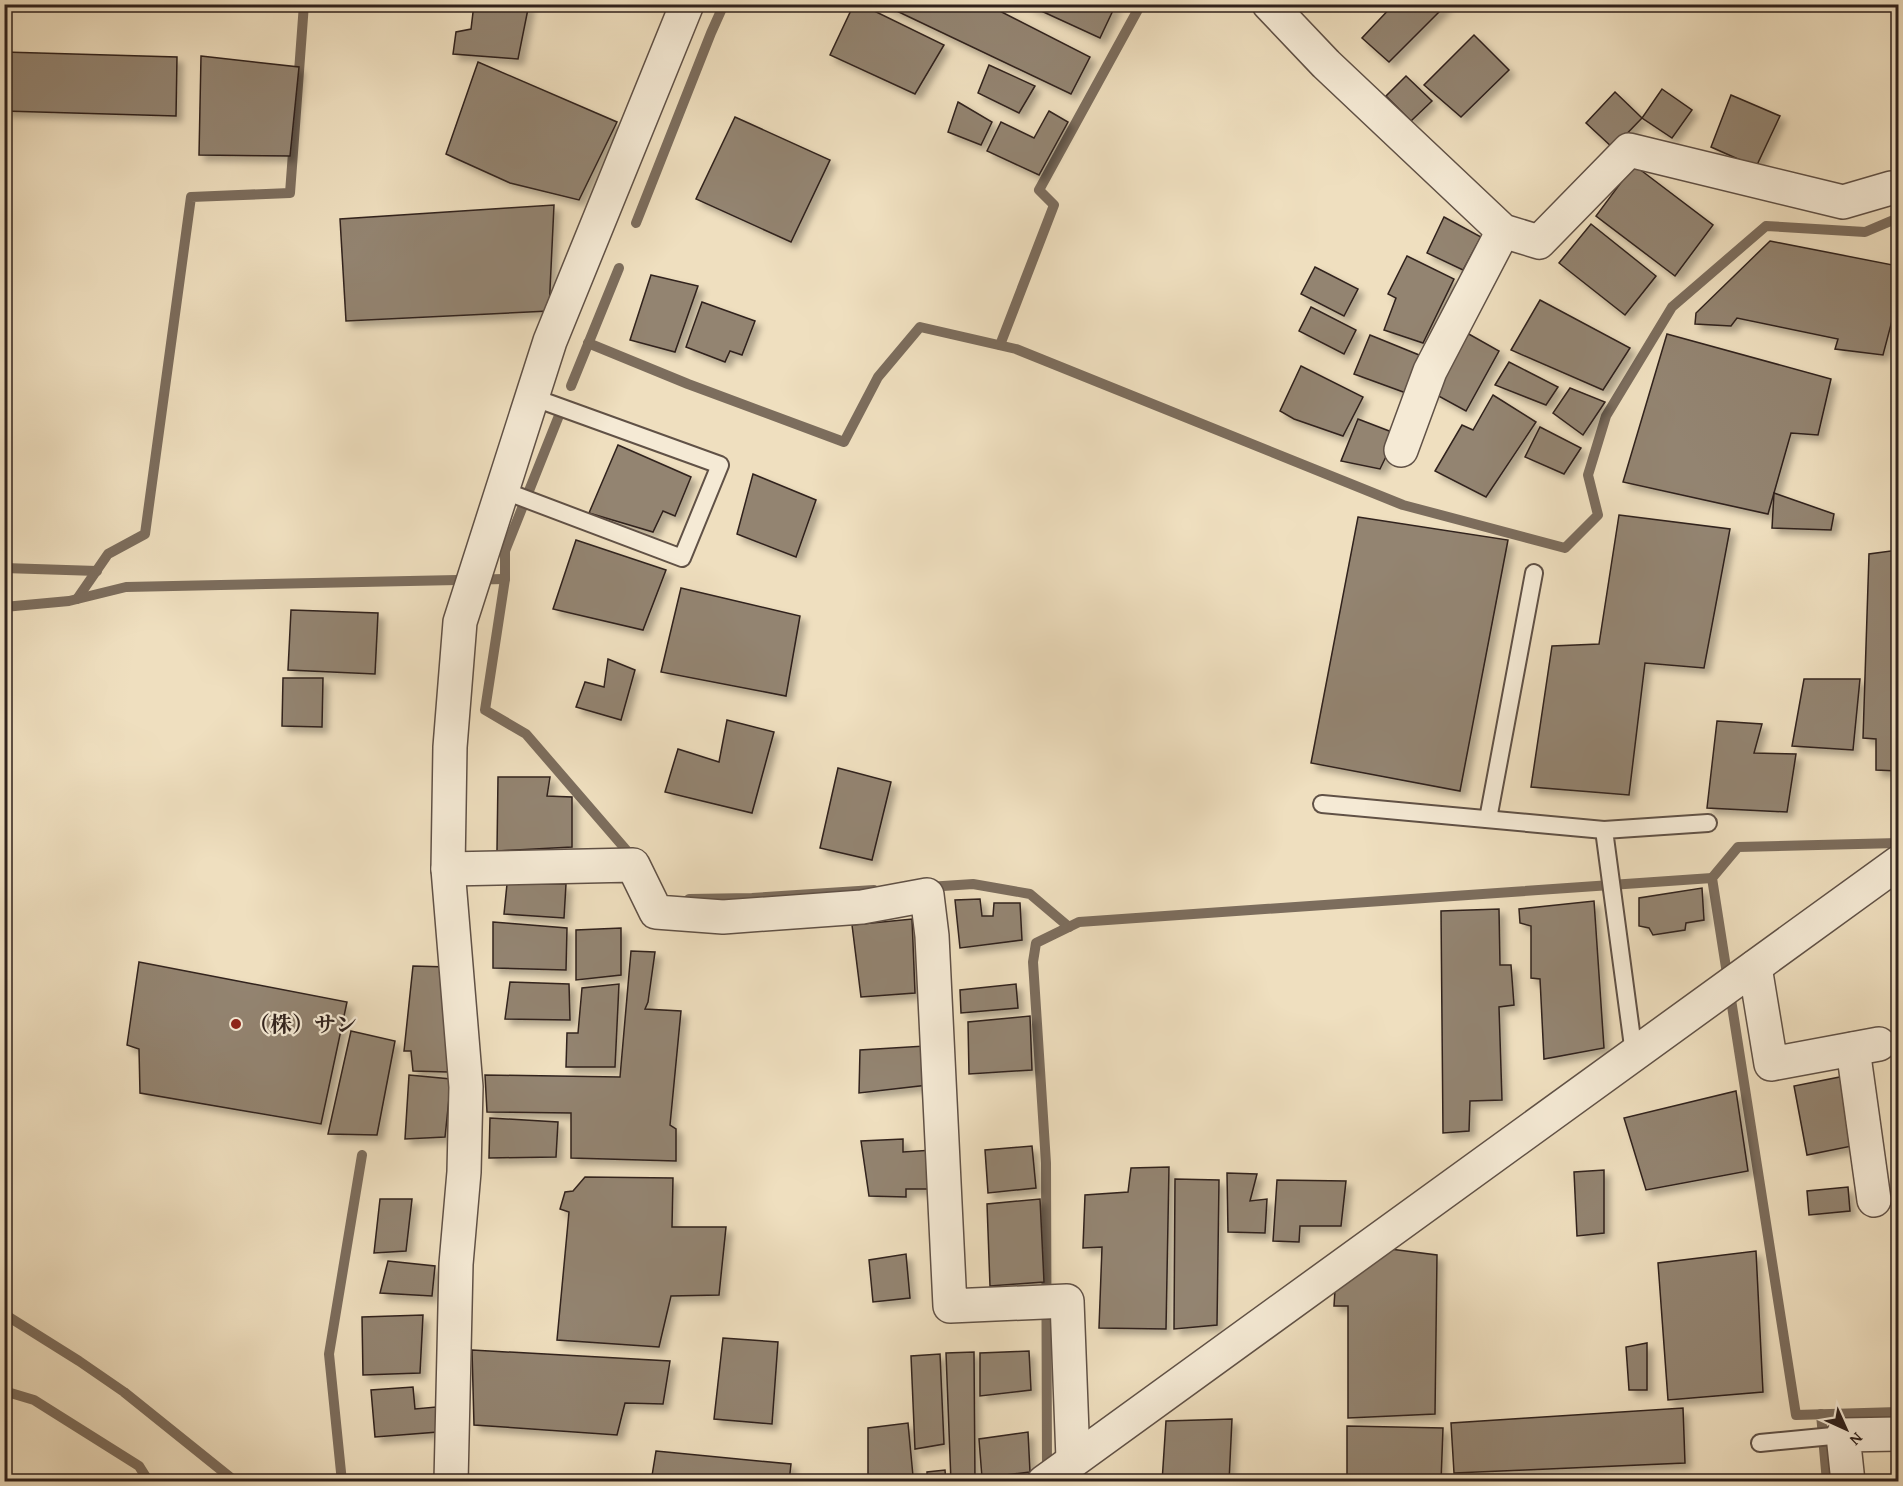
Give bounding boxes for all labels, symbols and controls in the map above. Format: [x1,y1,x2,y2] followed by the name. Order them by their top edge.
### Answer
[248,1008,357,1040] place label: （株）サン
[229,1017,243,1031] marker: （株）サン
[1816,1399,1876,1459] north arrow
[1844,1427,1869,1452] text: N

